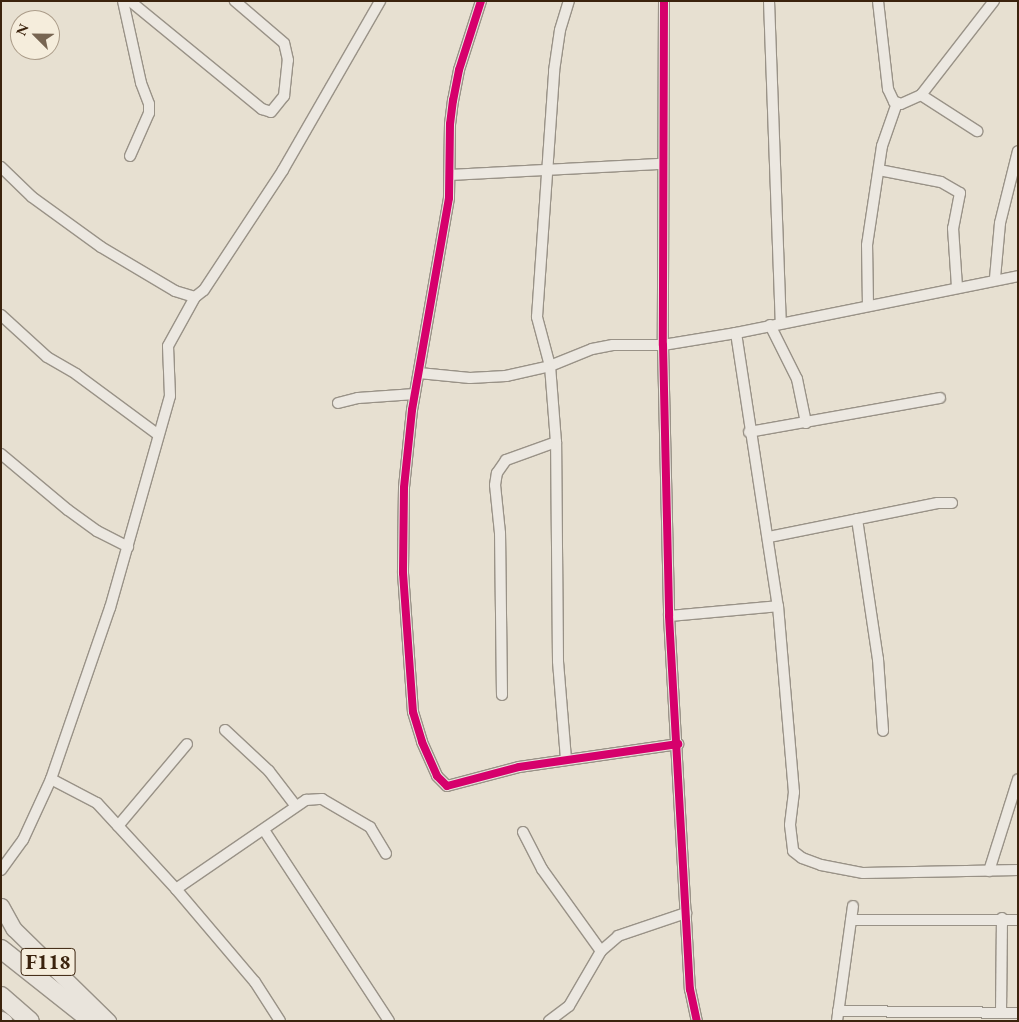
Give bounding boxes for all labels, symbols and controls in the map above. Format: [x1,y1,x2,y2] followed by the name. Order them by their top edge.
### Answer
[10,10,60,60] north arrow
[12,21,33,38] text: N
[20,944,76,980] road number: F118

